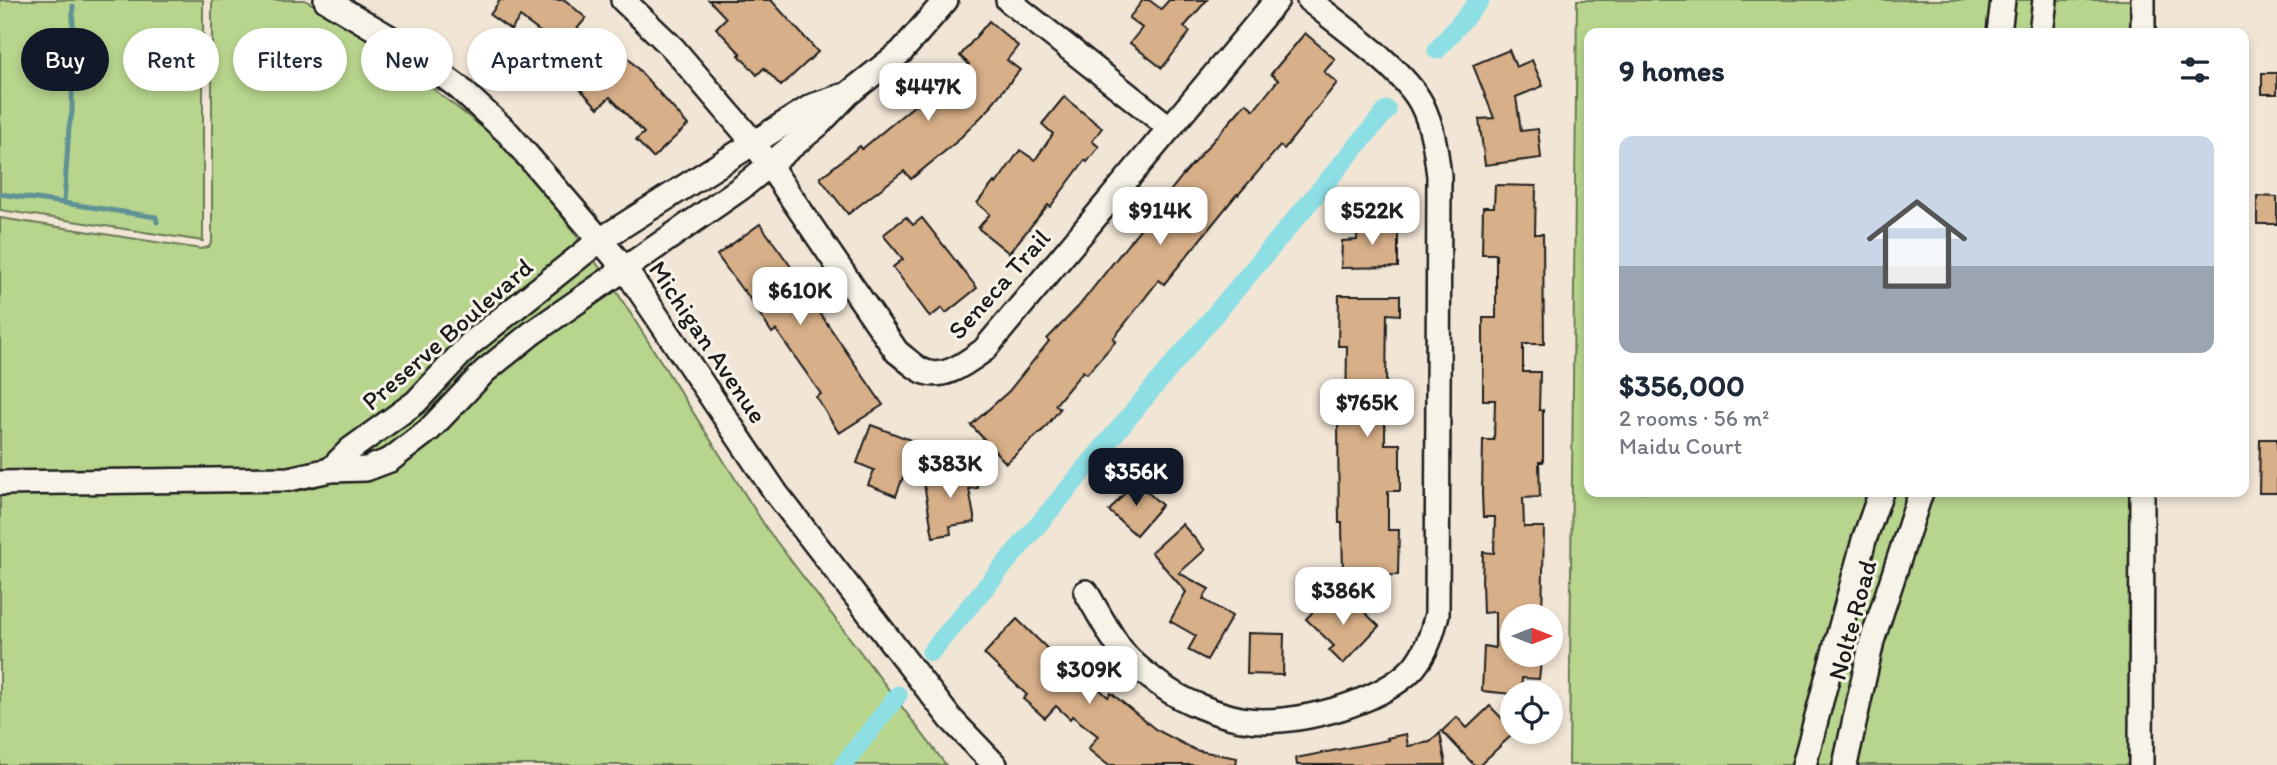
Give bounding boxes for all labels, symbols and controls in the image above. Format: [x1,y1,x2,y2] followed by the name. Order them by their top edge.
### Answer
[21,28,109,91] chip: Buy
[123,28,219,91] chip: Rent
[233,28,347,91] chip: Filters
[361,28,453,91] chip: New
[467,28,627,91] chip: Apartment
[2176,51,2214,89] icon: filters
[1619,52,1725,89] text: 9 homes
[879,64,977,123] pin: $447K
[895,72,961,100] text: $447K
[1854,181,1980,307] icon: home
[1111,188,1209,247] pin: $914K
[1323,188,1421,247] pin: $522K
[1129,196,1191,224] text: $914K
[1341,196,1403,224] text: $522K
[941,222,1057,346] street label: Seneca Trail
[355,251,539,417] street label: Preserve Boulevard
[642,255,774,429] street label: Michigan Avenue
[751,268,849,327] pin: $610K
[768,276,832,304] text: $610K
[1619,367,1745,404] text: $356,000
[1318,380,1416,439] pin: $765K
[1336,388,1398,416] text: $765K
[1619,404,1770,432] text: 2 rooms · 56 m²
[1619,432,1742,460] text: Maidu Court
[901,440,999,500] pin: $383K
[1087,448,1185,508] pin: $356K
[918,449,982,477] text: $383K
[1104,457,1168,485] text: $356K
[1821,556,1883,684] street label: Nolte Road
[1294,568,1392,627] pin: $386K
[1311,576,1375,604] text: $386K
[1500,604,1563,667] north arrow
[1500,604,1563,744] map controls
[1040,646,1138,706] pin: $309K
[1056,655,1122,683] text: $309K
[1500,681,1563,744] button: locate

